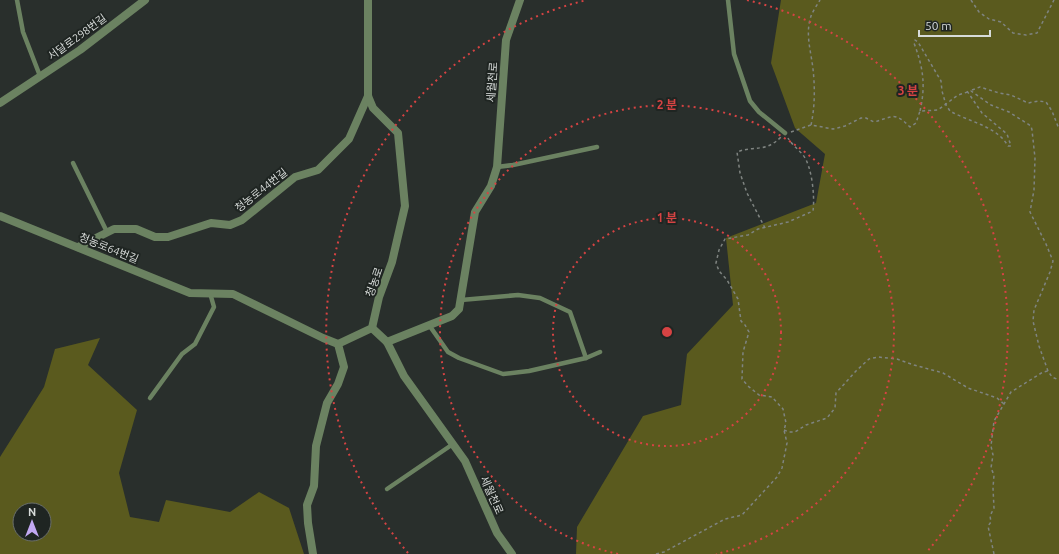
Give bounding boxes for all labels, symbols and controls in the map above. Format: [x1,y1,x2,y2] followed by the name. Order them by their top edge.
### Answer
[45,12,109,62] street label: 서달로298번길
[919,12,990,38] scale bar
[925,19,952,32] text: 50 m
[485,61,499,103] street label: 세월천로
[898,84,918,97] text: 3 분
[657,98,677,111] text: 2 분
[232,166,290,214] street label: 청농로44번길
[657,211,677,224] text: 1 분
[78,231,140,265] street label: 청농로64번길
[363,266,385,298] street label: 청농로
[660,325,674,339] centre of rings
[478,474,506,516] street label: 세월천로
[12,502,52,542] north arrow
[28,506,36,518] text: N

